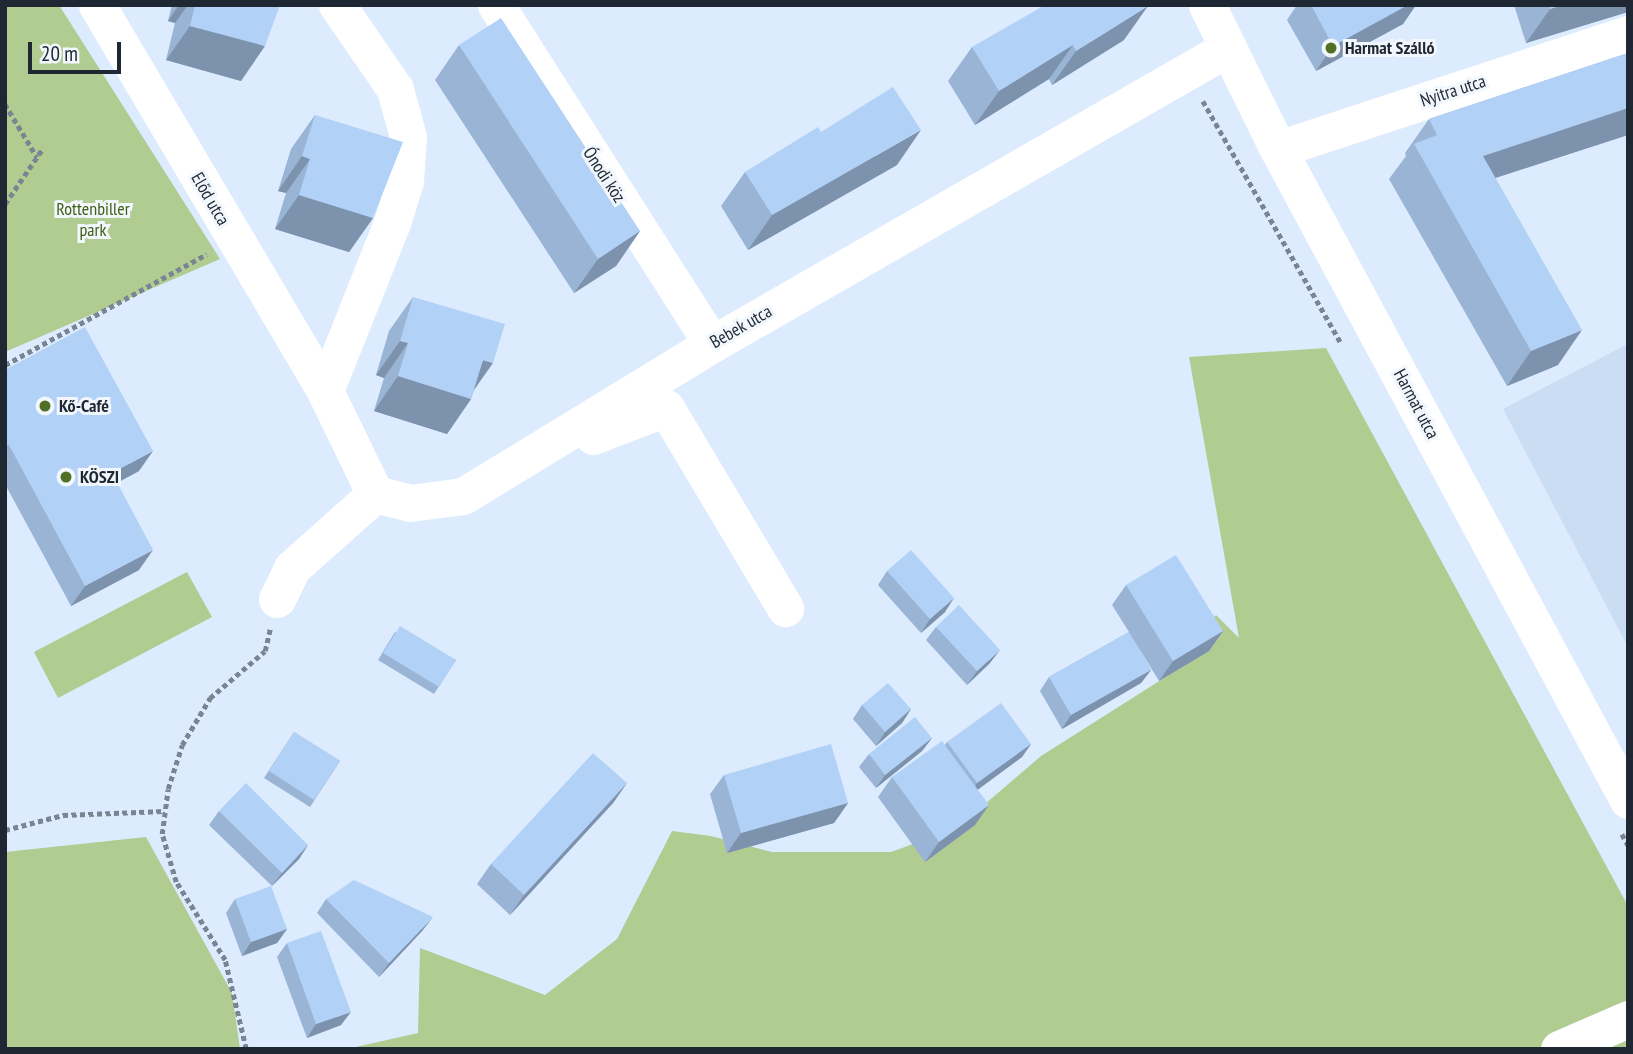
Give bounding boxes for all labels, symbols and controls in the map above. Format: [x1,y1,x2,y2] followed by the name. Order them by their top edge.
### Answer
[32,28,124,72] scale bar
[1345,37,1435,59] place label: Harmat Szálló
[41,40,78,67] text: 20 m
[1323,40,1339,56] marker: Harmat Szálló
[1418,70,1488,112] street label: Nyitra utca
[578,143,630,207] street label: Ónodi köz
[186,169,234,229] street label: Előd utca
[56,199,130,242] park label: Rottenbiller park
[706,301,776,353] street label: Bebek utca
[1389,366,1443,442] street label: Harmat utca
[59,395,109,417] place label: Kő-Café
[37,398,53,414] marker: Kő-Café
[80,466,119,488] place label: KÖSZI
[58,469,74,485] marker: KÖSZI

